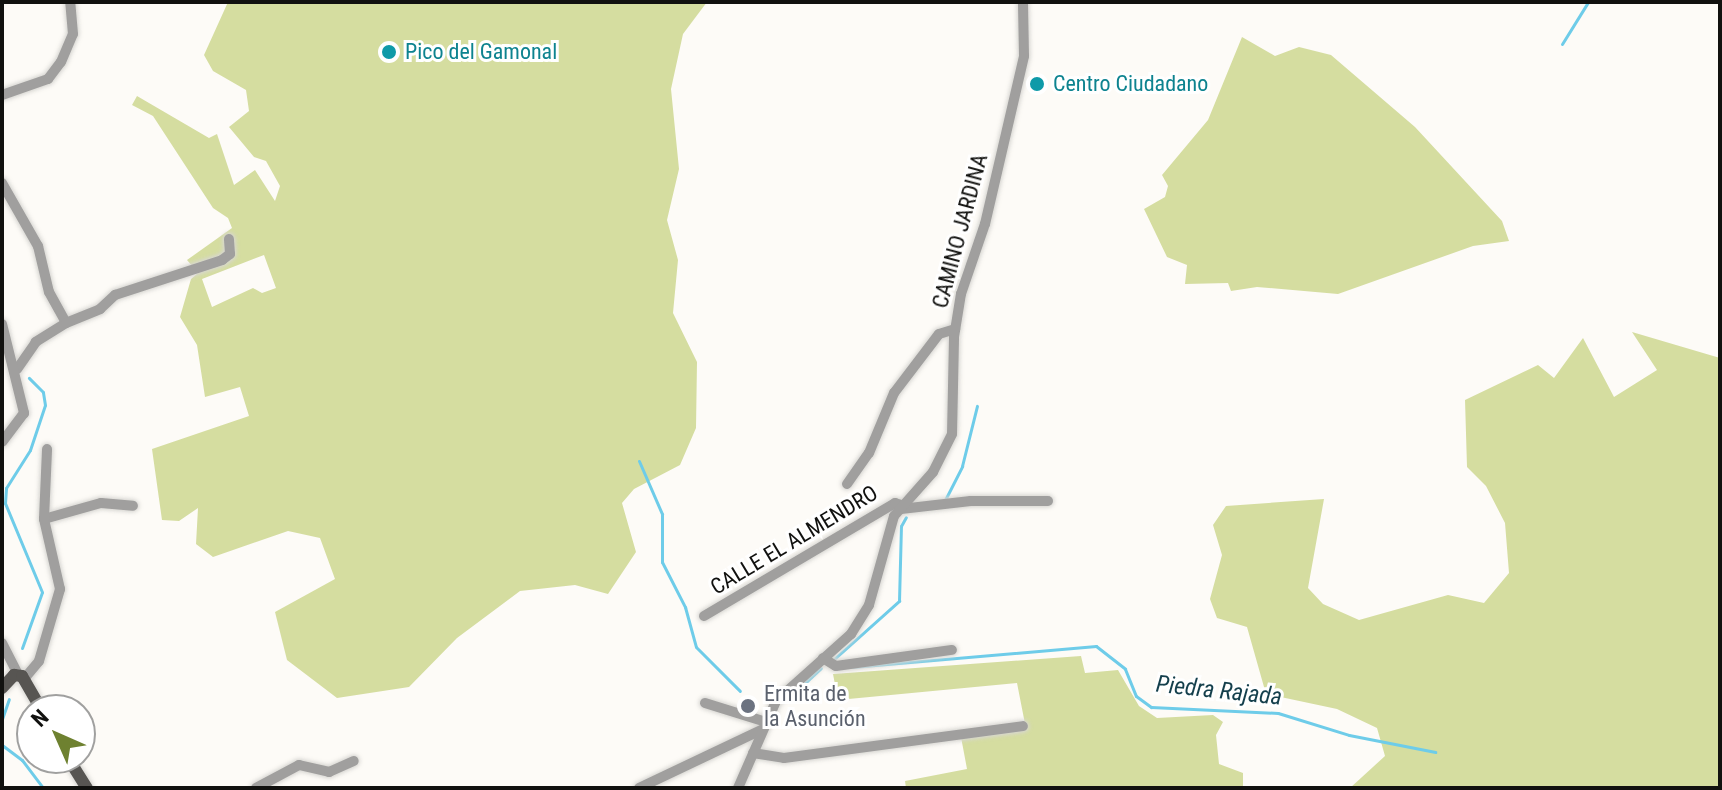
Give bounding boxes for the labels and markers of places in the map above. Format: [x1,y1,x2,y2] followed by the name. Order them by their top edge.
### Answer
[405,39,557,65] place label: Pico del Gamonal
[380,43,398,61] marker: Pico del Gamonal
[1053,71,1208,97] place label: Centro Ciudadano
[1028,75,1046,93] marker: Centro Ciudadano
[764,680,866,732] place label: Ermita de la Asunción
[739,697,757,715] marker: Ermita de la Asunción

